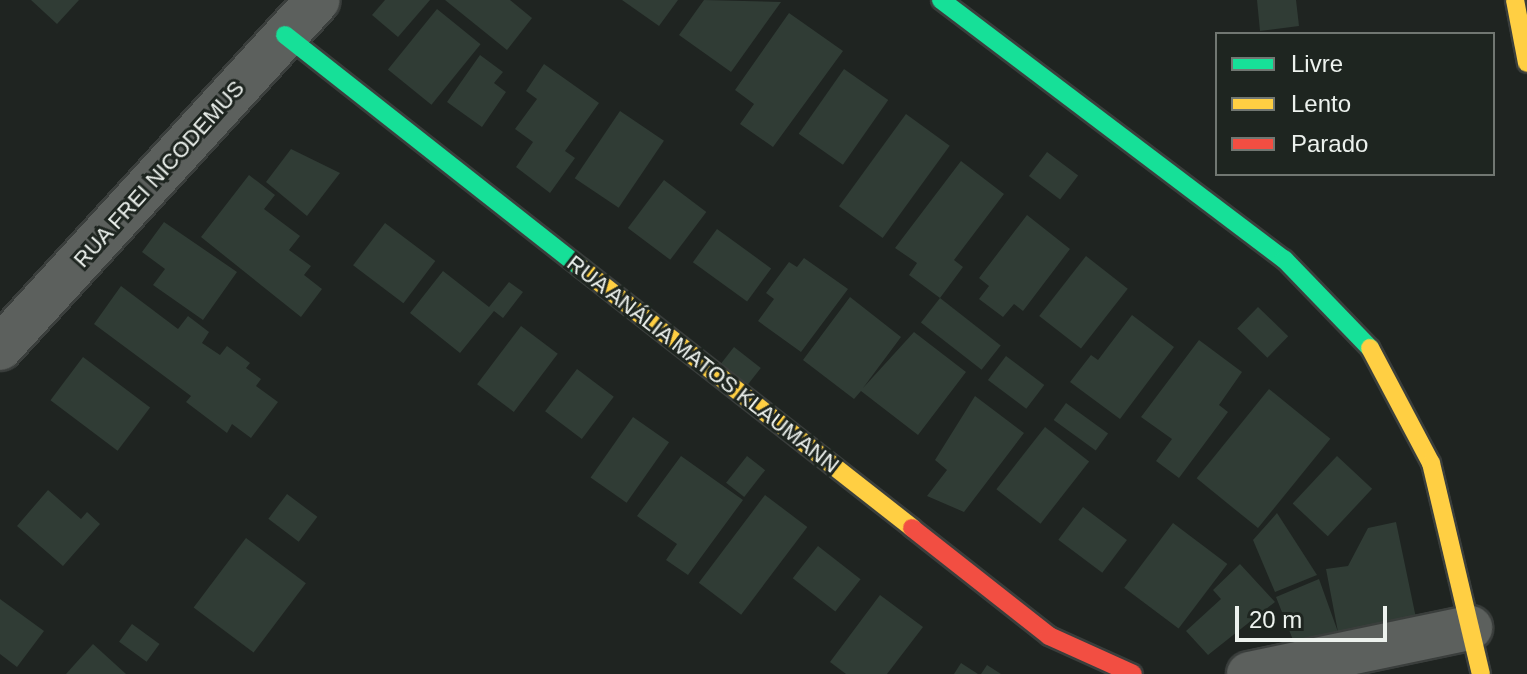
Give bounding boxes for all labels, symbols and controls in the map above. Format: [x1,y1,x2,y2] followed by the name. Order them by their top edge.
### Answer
[1215,32,1495,176] legend
[1291,50,1343,77] text: Livre
[68,75,250,273] street label: RUA FREI NICODEMUS
[1291,90,1351,117] text: Lento
[1291,130,1368,157] text: Parado
[560,248,846,480] street label: RUA ANÁLIA MATOS KLAUMANN
[1239,590,1391,640] scale bar
[1249,606,1302,633] text: 20 m

